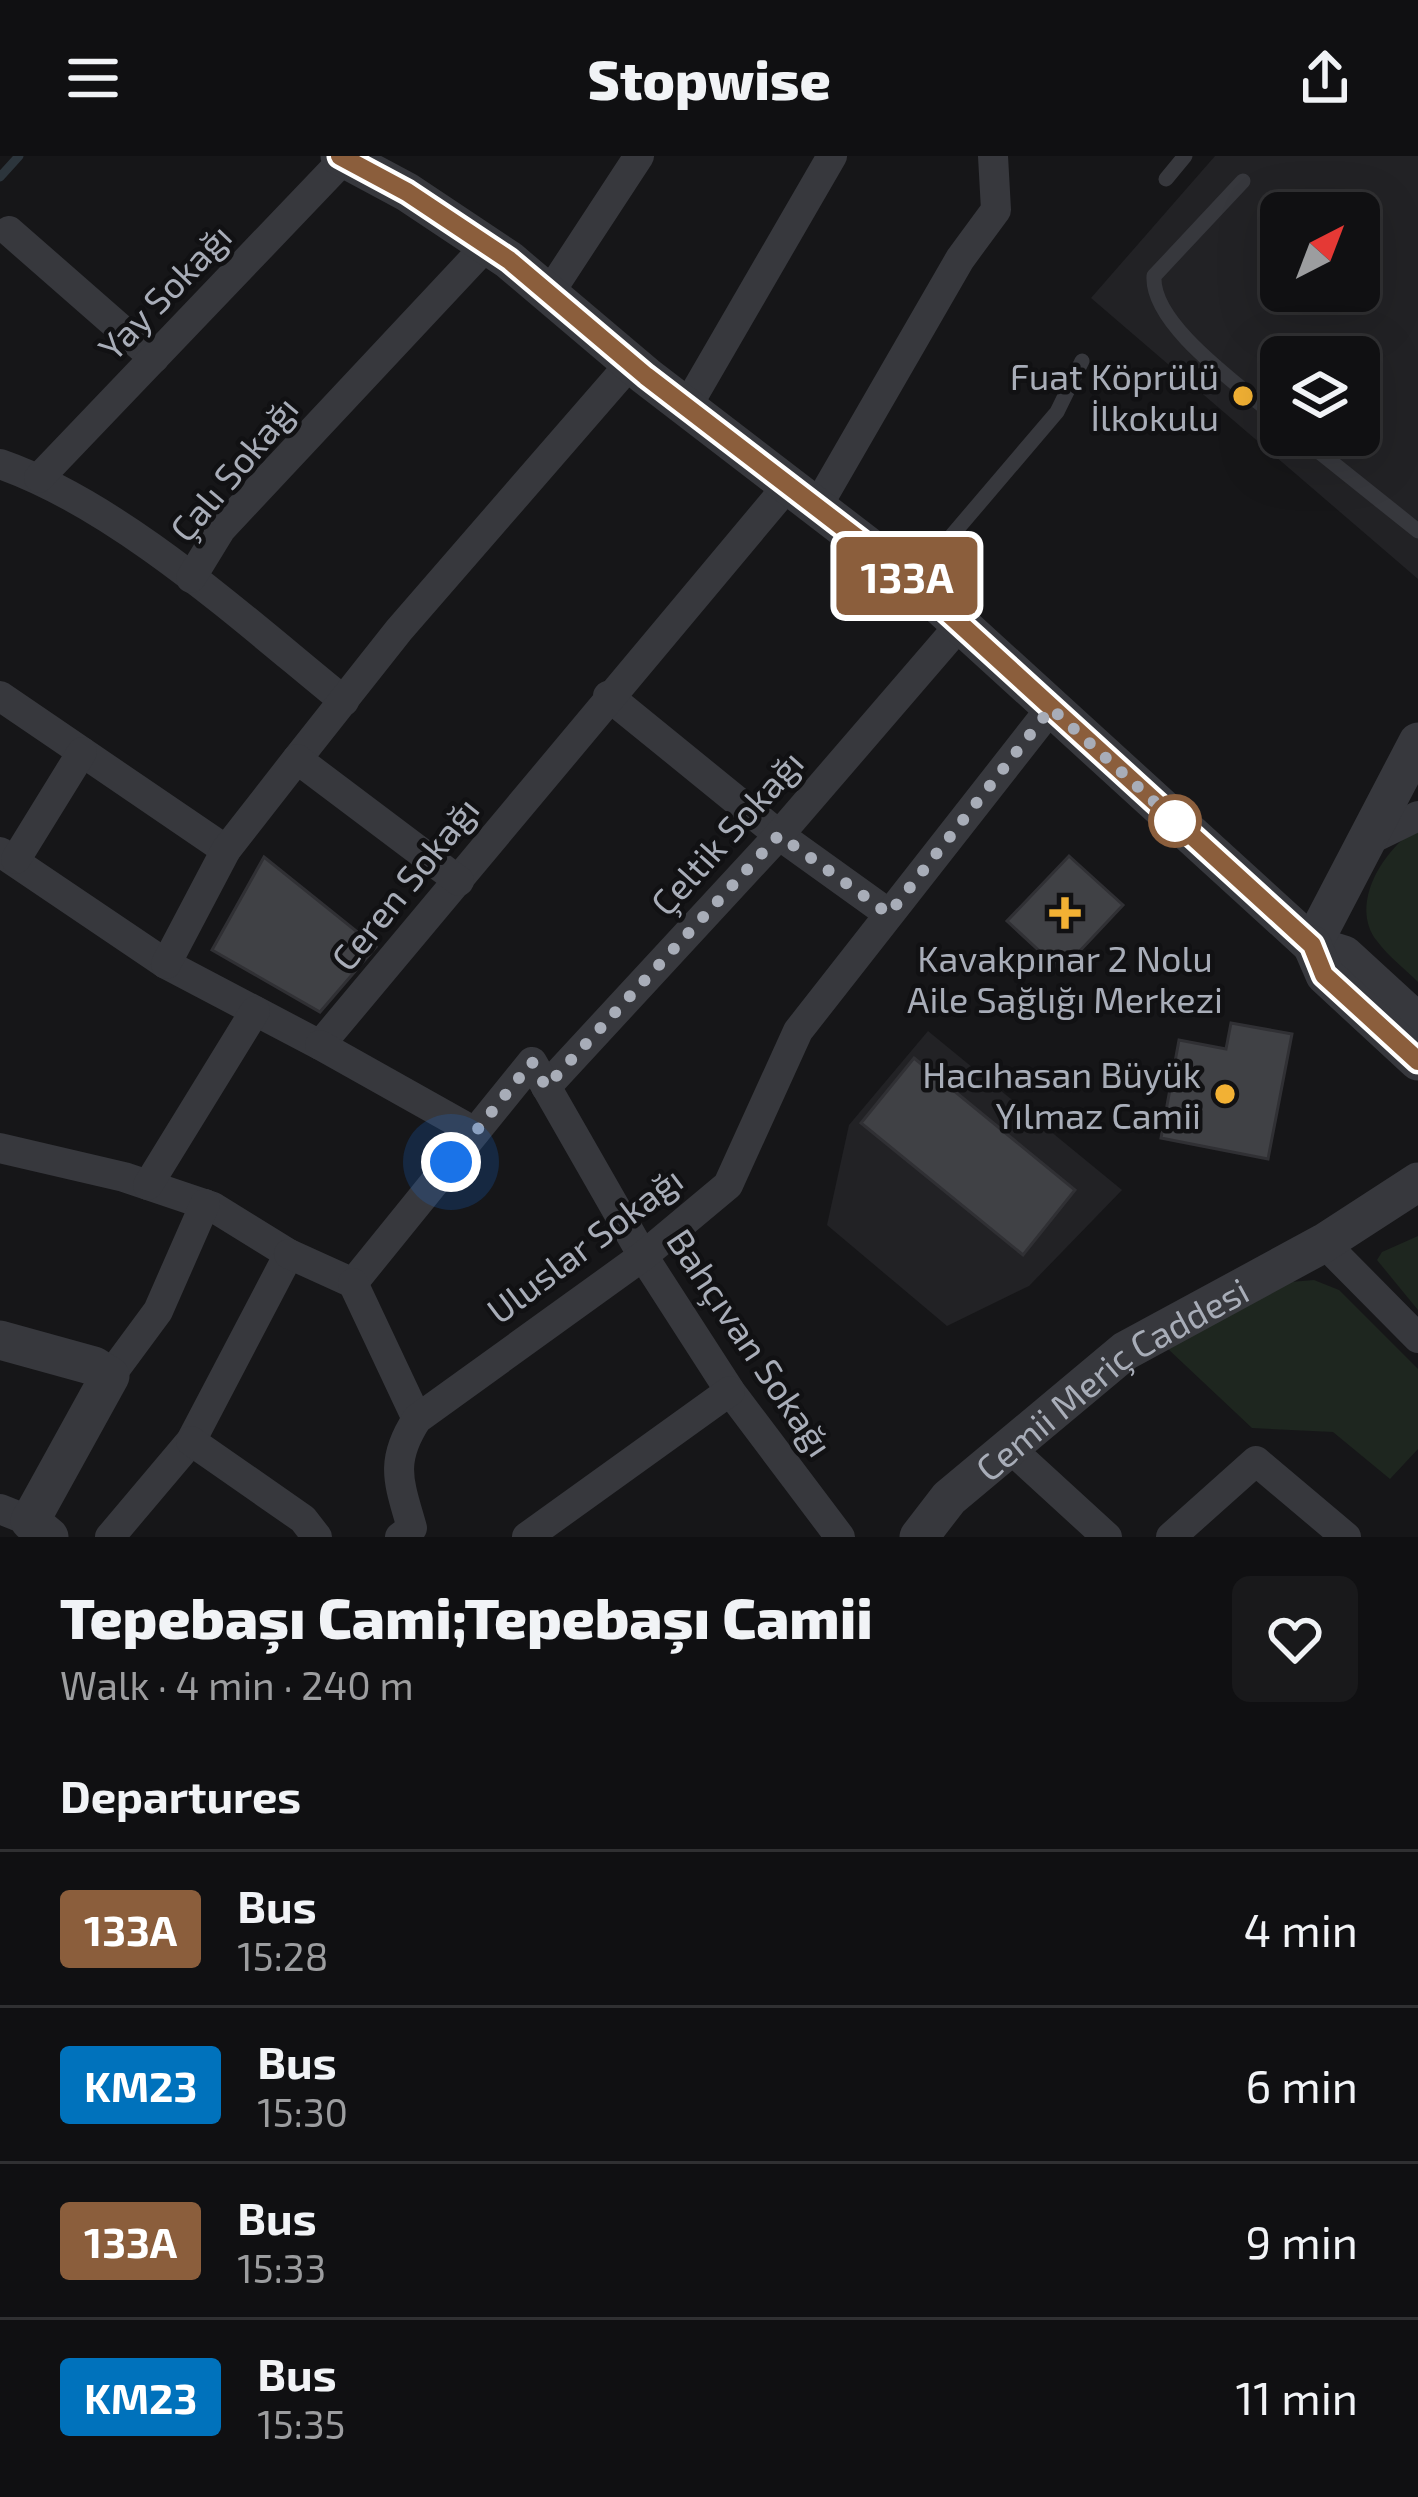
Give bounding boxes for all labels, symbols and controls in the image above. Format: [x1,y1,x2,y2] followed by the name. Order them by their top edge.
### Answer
[60,45,126,111] icon: menu
[1292,45,1358,111] icon: share
[587,46,831,111] text: Stopwise
[1260,192,1380,312] north arrow
[1260,192,1380,456] map controls
[89,214,239,368] street label: Yay Sokağı
[1260,336,1380,456] button: layers
[1010,354,1219,438] place label: Fuat Köprülü İlkokulu
[1230,383,1256,409] marker: Fuat Köprülü İlkokulu
[160,387,307,550] street label: Çalı Sokağı
[823,537,991,615] line badge: 133A
[860,551,954,601] text: 133A
[641,741,813,925] street label: Çeltik Sokağı
[321,788,487,978] street label: Ceren Sokağı
[1150,796,1200,846] unlabelled marker
[1049,897,1081,929] marker: Kavakpınar 2 Nolu Aile Sağlığı Merkezi
[907,936,1223,1020] place label: Kavakpınar 2 Nolu Aile Sağlığı Merkezi
[922,1052,1201,1136] place label: Hacıhasan Büyük Yılmaz Camii
[1212,1081,1238,1107] marker: Hacıhasan Büyük Yılmaz Camii
[421,1132,481,1192] your location
[478,1157,690,1331] street label: Uluslar Sokağı
[657,1220,843,1465] street label: Bahçıvan Sokağı
[966,1267,1255,1489] street label: Cemii Meriç Caddesi
[1232,1576,1358,1702] button: heart
[60,1582,873,1650] text: Tepebaşı Cami;Tepebaşı Camii
[60,1661,414,1708] text: Walk · 4 min · 240 m
[60,1768,301,1822] text: Departures
[237,1878,317,1932] text: Bus
[1244,1902,1358,1956] text: 4 min
[84,1904,177,1954] text: 133A
[237,1932,328,1979] text: 15:28
[257,2034,337,2088] text: Bus
[1245,2058,1358,2112] text: 6 min
[84,2060,197,2110] text: KM23
[257,2088,348,2135] text: 15:30
[237,2190,317,2244] text: Bus
[1245,2214,1358,2268] text: 9 min
[84,2216,177,2266] text: 133A
[237,2244,326,2291] text: 15:33
[257,2346,337,2400] text: Bus
[1235,2370,1358,2424] text: 11 min
[84,2372,197,2422] text: KM23
[257,2400,346,2447] text: 15:35

